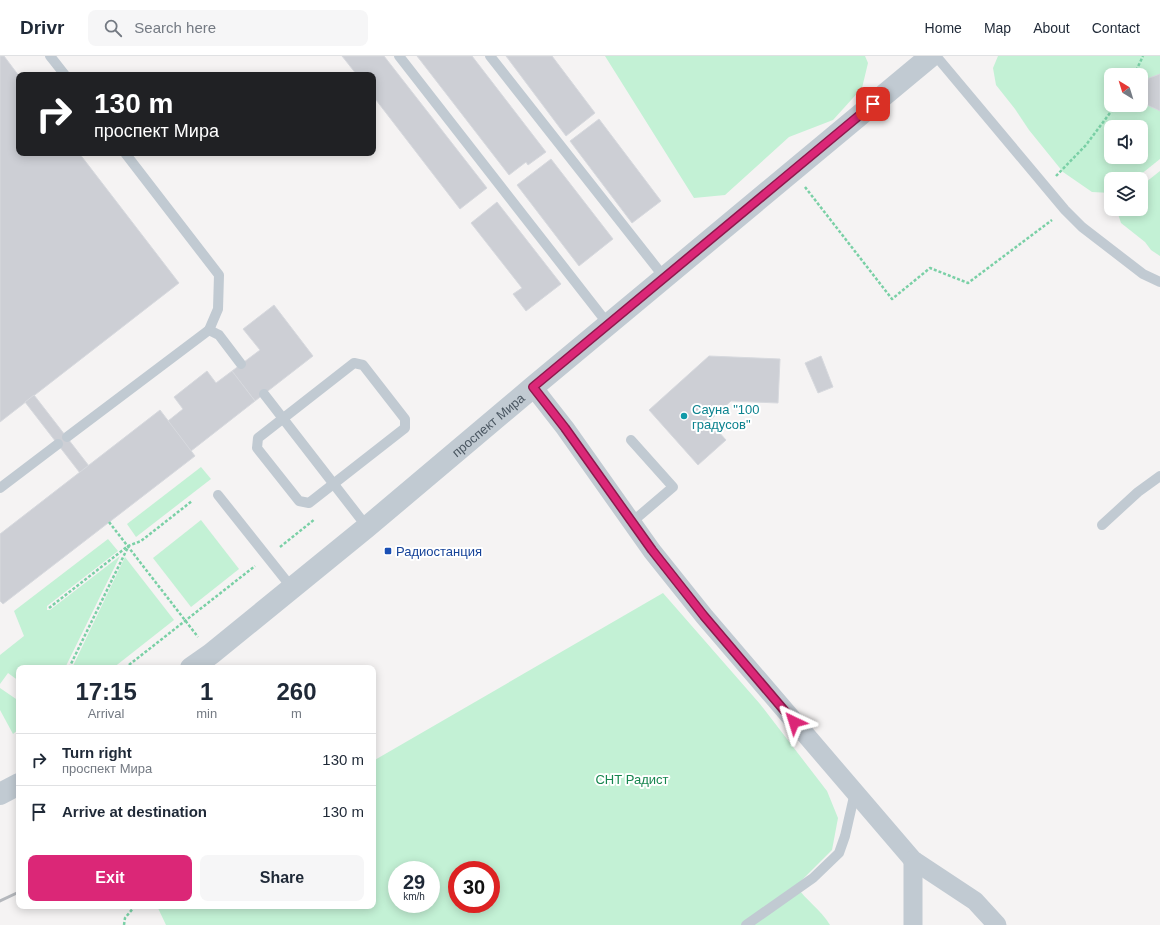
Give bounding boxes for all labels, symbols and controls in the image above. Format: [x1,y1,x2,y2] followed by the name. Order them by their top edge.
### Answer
[88,10,368,46] search box
[20,17,64,38] text: Drivr
[102,17,124,39] icon: search
[134,19,216,36] text: Search here
[925,20,962,36] text: Home
[984,20,1011,36] text: Map
[1033,20,1070,36] text: About
[1092,20,1140,36] text: Contact
[1104,68,1148,112] north arrow
[1104,68,1148,216] map controls
[856,87,890,121] pin
[28,88,80,140] icon: right
[94,88,173,119] text: 130 m
[862,93,884,115] icon: arrive
[1104,120,1148,164] button: sound
[94,121,219,141] text: проспект Мира
[1104,172,1148,216] button: layers
[449,390,528,460] street label: проспект Мира
[692,402,759,432] place label: Сауна "100 градусов"
[679,411,689,421] marker: Сауна "100 градусов"
[396,544,482,559] place label: Радиостанция
[383,546,393,556] marker: Радиостанция
[75,678,137,705] text: 17:15
[200,678,213,705] text: 1
[277,678,317,705] text: 260
[773,701,815,743] position arrow
[88,706,125,721] text: Arrival
[196,706,217,721] text: min
[291,706,302,721] text: m
[62,744,132,761] text: Turn right
[28,749,50,771] icon: right
[322,751,364,768] text: 130 m
[62,761,152,776] text: проспект Мира
[595,772,669,787] park label: СНТ Радист
[28,801,50,823] icon: arrive
[62,803,207,820] text: Arrive at destination
[322,803,364,820] text: 130 m
[28,855,192,901] button: Exit
[200,855,364,901] button: Share
[448,861,500,913] speed limit sign: 30
[403,871,425,893] text: 29
[403,891,425,902] text: km/h

